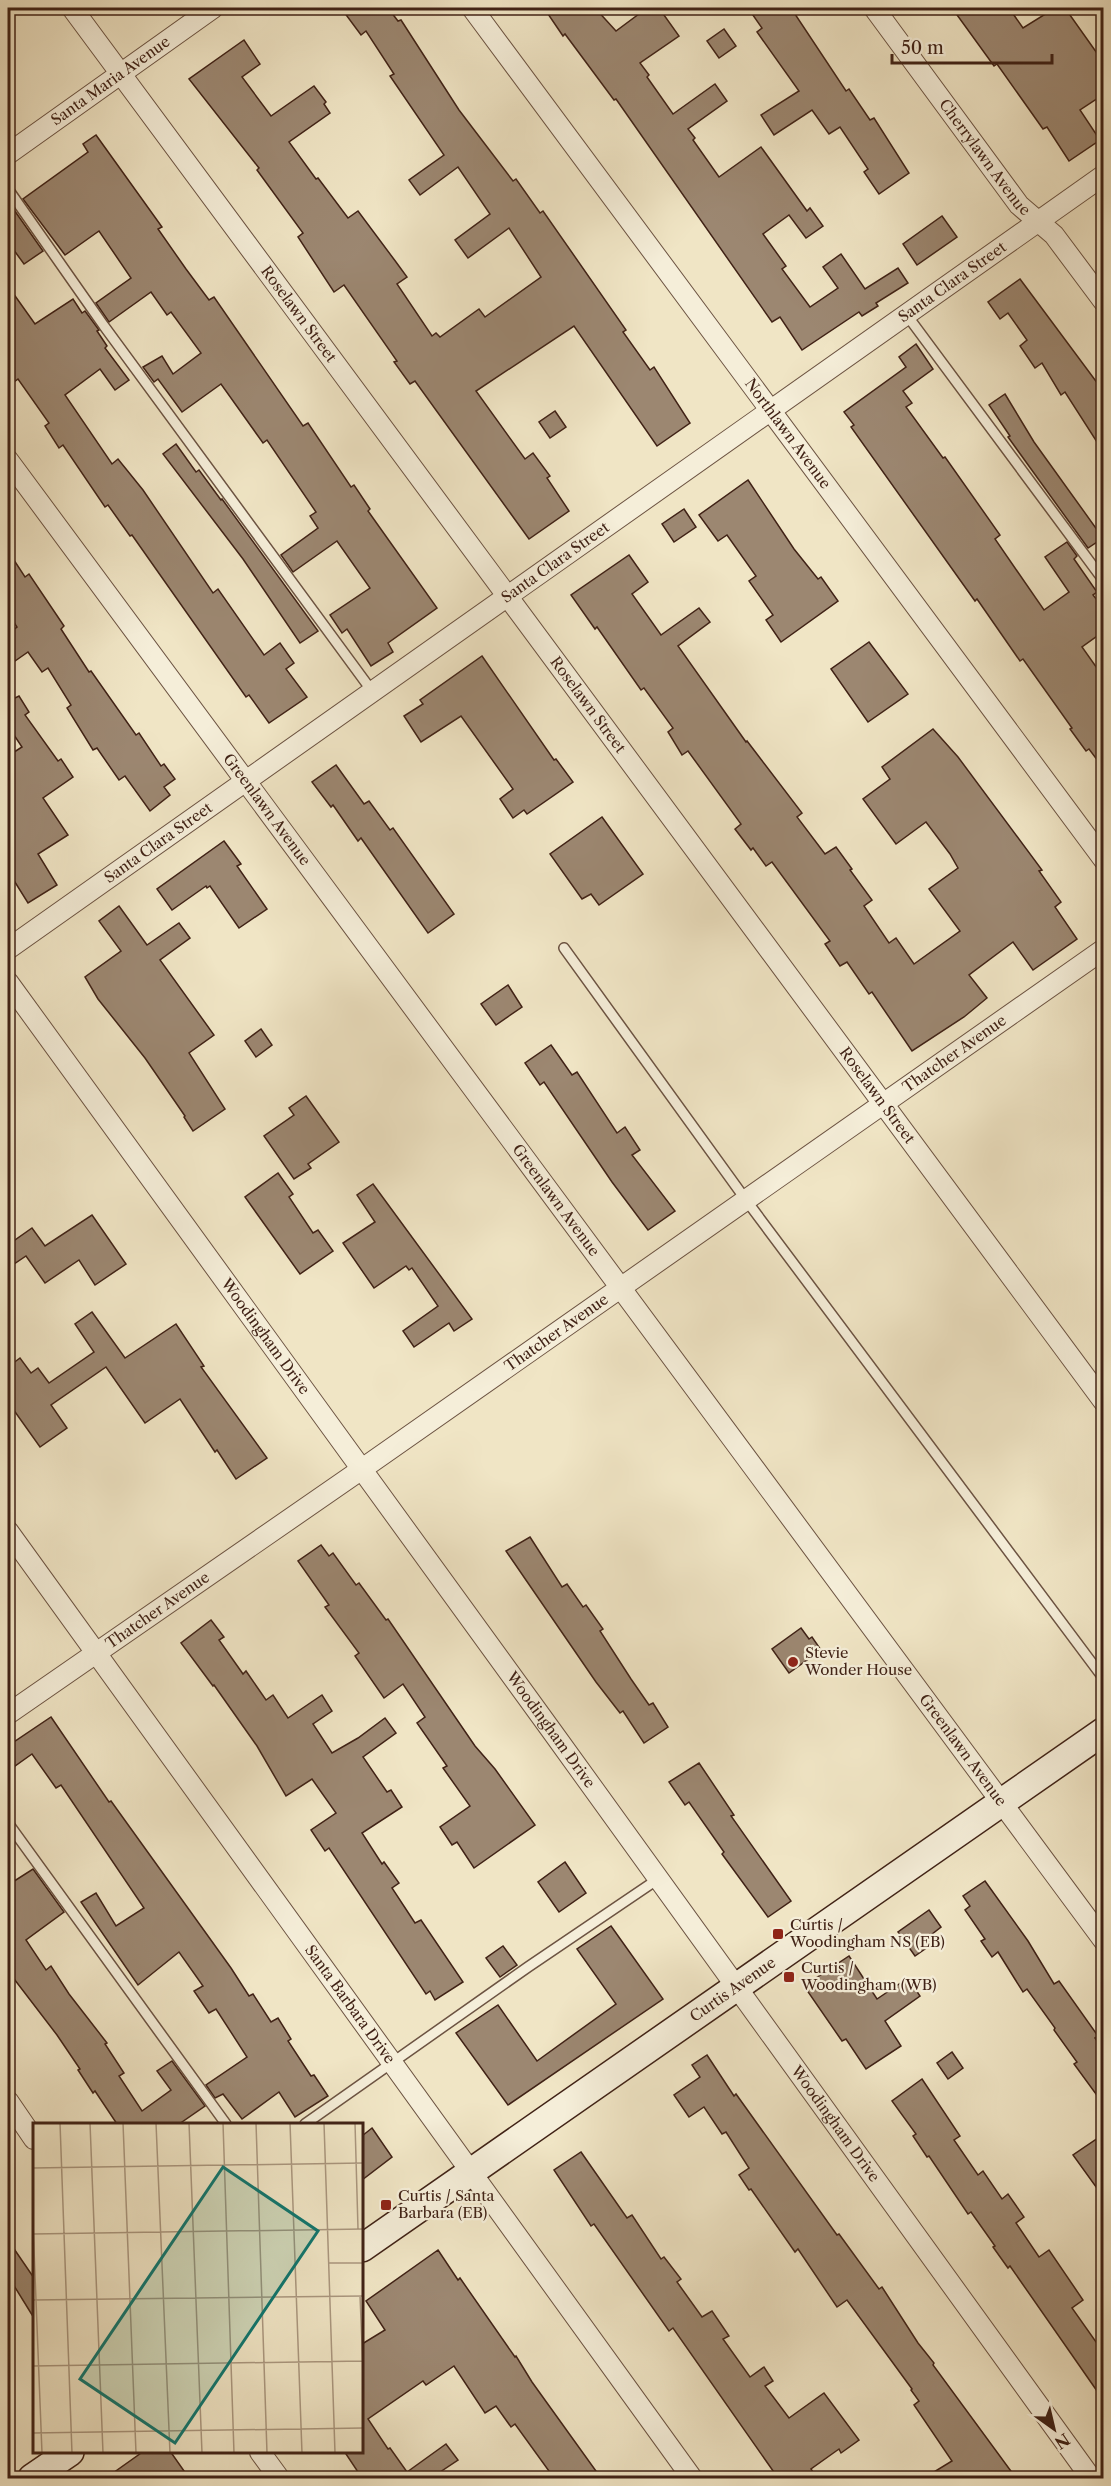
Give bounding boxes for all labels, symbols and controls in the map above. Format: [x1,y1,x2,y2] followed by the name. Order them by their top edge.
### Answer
[892,27,1052,65] scale bar
[47,32,174,129] street label: Santa Maria Avenue
[901,37,944,59] text: 50 m
[935,95,1034,220] street label: Cherrylawn Avenue
[894,237,1010,326] street label: Santa Clara Street
[257,262,341,366] street label: Roselawn Street
[741,374,835,492] street label: Northlawn Avenue
[497,517,613,607] street label: Santa Clara Street
[546,653,631,757] street label: Roselawn Street
[219,749,315,869] street label: Greenlawn Avenue
[100,797,216,887] street label: Santa Clara Street
[899,1010,1010,1096] street label: Thatcher Avenue
[835,1043,920,1148] street label: Roselawn Street
[509,1140,604,1260] street label: Greenlawn Avenue
[217,1274,314,1398] street label: Woodingham Drive
[501,1289,612,1375] street label: Thatcher Avenue
[102,1567,213,1653] street label: Thatcher Avenue
[804,1643,912,1679] place label: Stevie Wonder House
[786,1655,800,1669] marker: Stevie Wonder House
[502,1667,600,1791] street label: Woodingham Drive
[915,1690,1011,1810] street label: Greenlawn Avenue
[789,1915,945,1951] place label: Curtis / Woodingham NS (EB)
[771,1927,785,1941] marker: Curtis / Woodingham NS (EB)
[301,1941,400,2067] street label: Santa Barbara Drive
[686,1953,779,2026] street label: Curtis Avenue
[800,1958,937,1994] place label: Curtis / Woodingham (WB)
[782,1970,796,1984] marker: Curtis / Woodingham (WB)
[787,2061,884,2185] street label: Woodingham Drive
[33,2123,363,2453] inset map
[398,2186,494,2222] place label: Curtis / Santa Barbara (EB)
[379,2198,393,2212] marker: Curtis / Santa Barbara (EB)
[1024,2399,1084,2459] north arrow
[1051,2429,1074,2454] text: N

